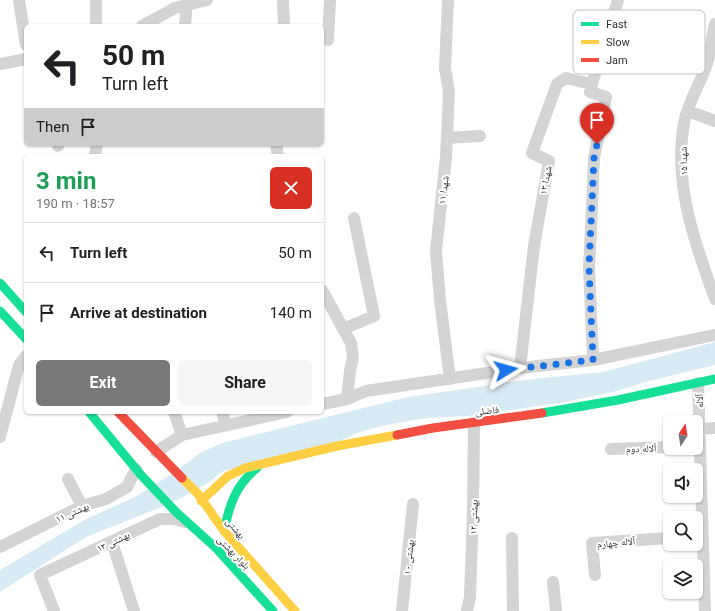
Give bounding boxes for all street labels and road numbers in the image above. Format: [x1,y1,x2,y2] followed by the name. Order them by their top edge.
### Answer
[677,146,690,176] street label: شهدا ۱۵
[537,164,554,195] street label: شهدا ۱۳
[436,175,451,205] street label: شهدا ۱۱
[694,393,705,408] street label: آلاله
[475,404,500,418] street label: فاضلی
[626,442,657,457] street label: آلاله دوم
[467,499,481,535] street label: بهشتی ۱۲
[54,500,91,526] street label: بهشتی ۱۱
[223,516,248,542] street label: بهشتی
[95,529,132,555] street label: بهشتی ۱۳
[214,533,252,572] street label: بلوار بهشتی
[597,535,636,552] street label: آلاله چهارم
[401,539,417,575] street label: بهشتی ۱۰

